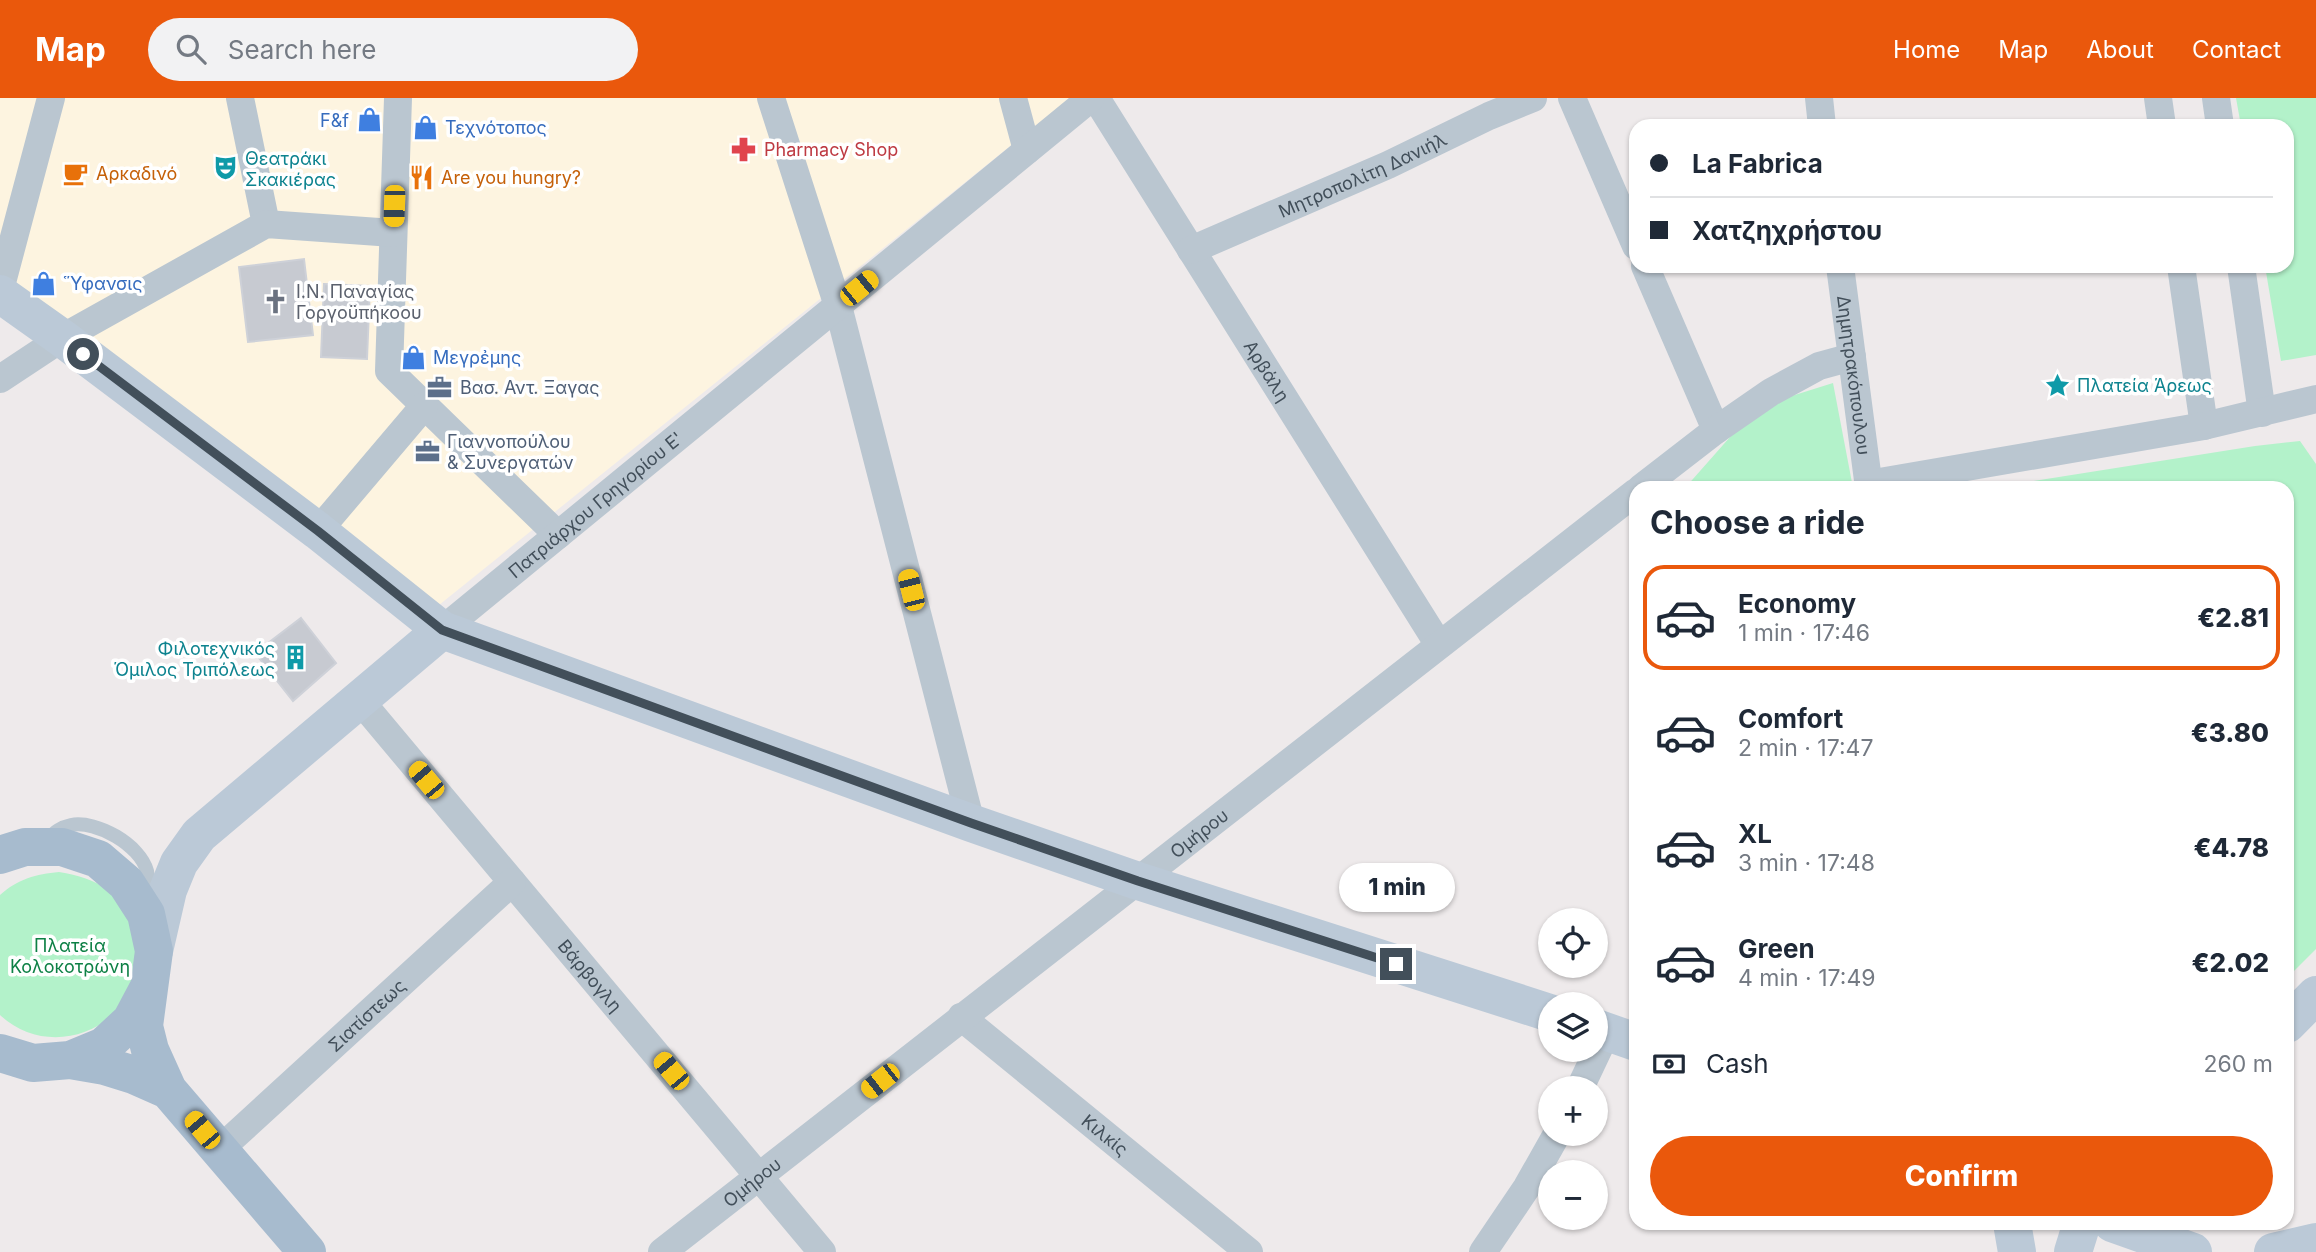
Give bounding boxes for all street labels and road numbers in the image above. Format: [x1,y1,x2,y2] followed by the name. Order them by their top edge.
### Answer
[1275,128,1450,222] street label: Μητροπολίτη Δανιήλ
[1833,294,1875,456] street label: Δημητρακόπουλου
[1240,336,1294,405] street label: Αρβάλη
[504,427,686,582] street label: Πατριάρχου Γρηγορίου Ε'
[1166,804,1232,862] street label: Ομήρου
[554,935,627,1016] street label: Βάρβογλη
[324,975,409,1055] street label: Σιατίστεως
[1078,1110,1132,1160] street label: Κιλκίς
[719,1153,785,1211] street label: Ομήρου

